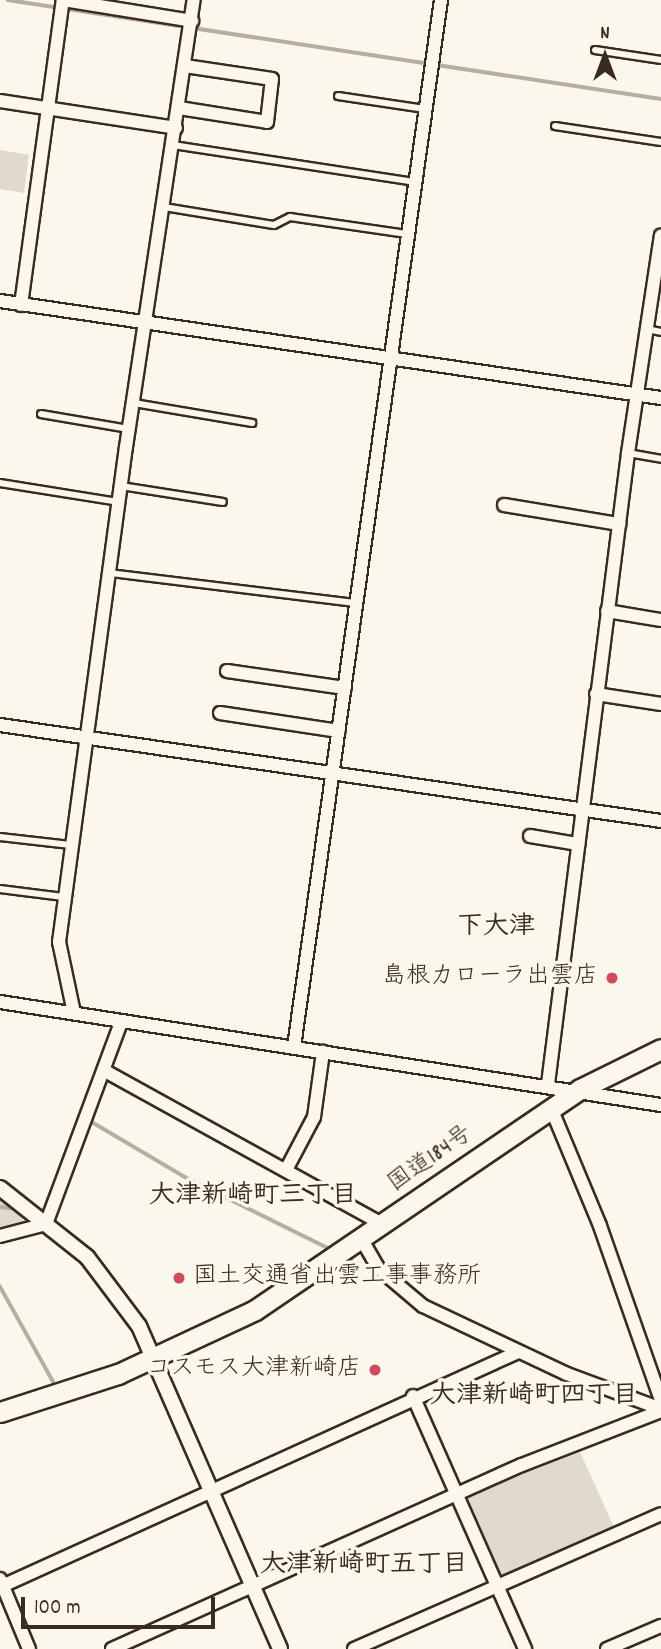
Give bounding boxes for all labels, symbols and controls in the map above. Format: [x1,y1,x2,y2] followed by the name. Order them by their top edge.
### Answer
[570,21,640,91] north arrow
[600,21,610,48] text: N
[457,912,535,944] district label: 下大津
[382,964,598,992] place label: 島根カローラ出雲店
[604,970,620,986] marker: 島根カローラ出雲店
[383,1120,479,1200] street label: 国道184号
[149,1181,357,1213] district label: 大津新崎町三丁目
[193,1264,481,1292] place label: 国土交通省出雲工事事務所
[171,1270,187,1286] marker: 国土交通省出雲工事事務所
[145,1356,361,1384] place label: コスモス大津新崎店
[367,1362,383,1378] marker: コスモス大津新崎店
[430,1381,638,1413] district label: 大津新崎町四丁目
[260,1550,468,1582] district label: 大津新崎町五丁目
[24,1582,219,1626] scale bar
[34,1594,81,1624] text: 100 m

